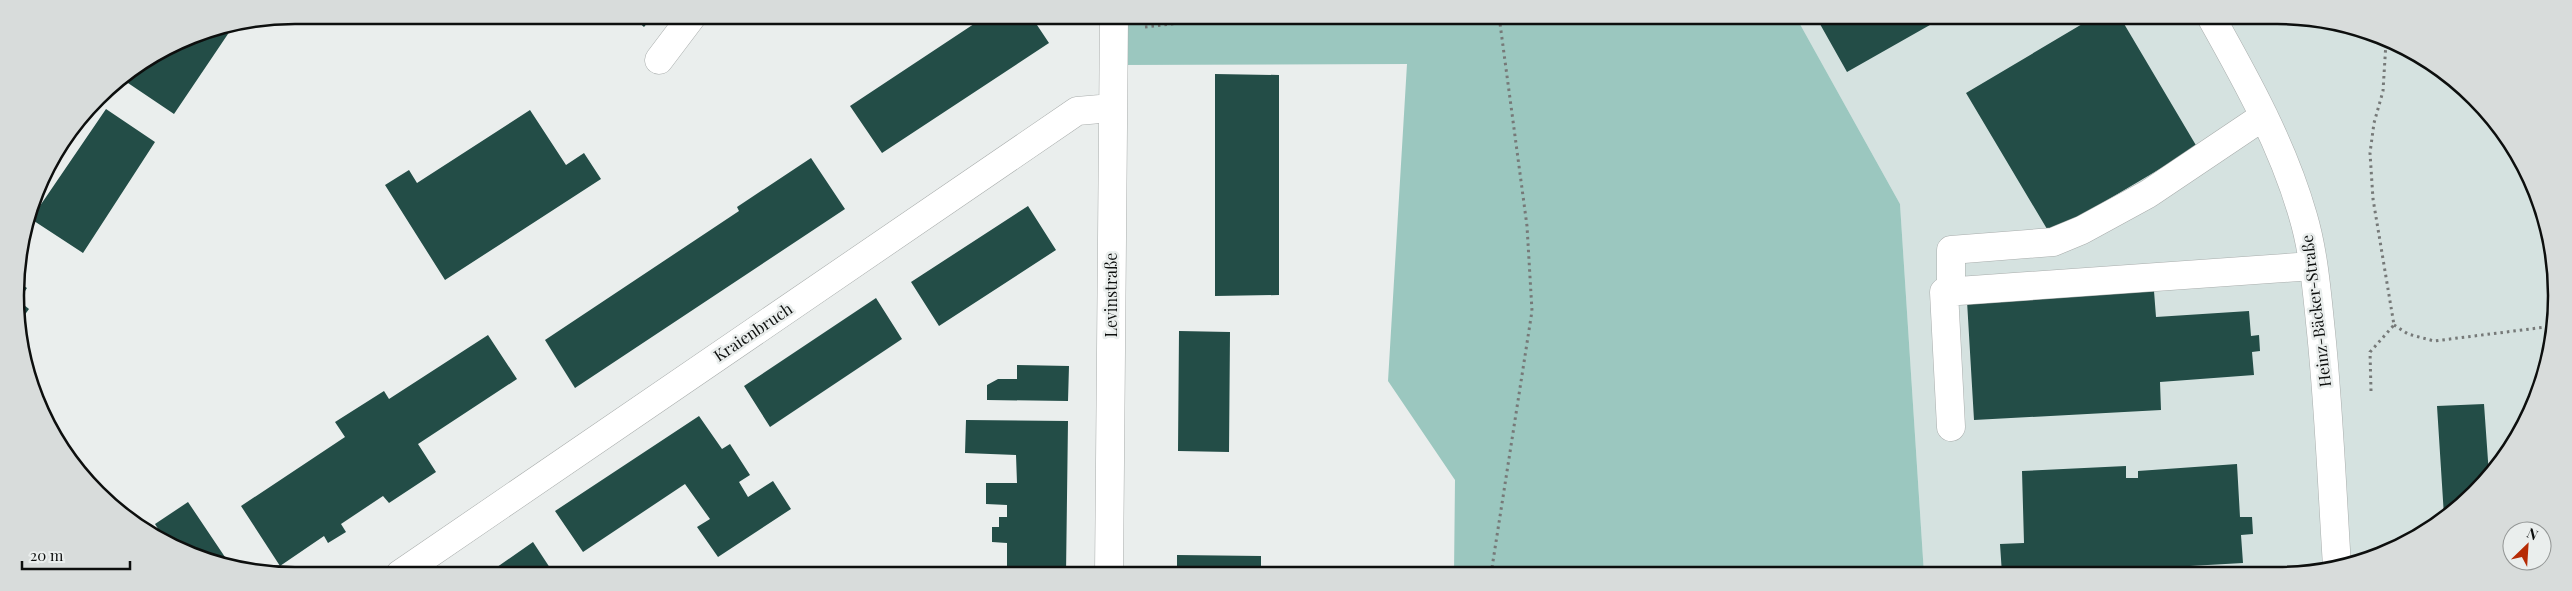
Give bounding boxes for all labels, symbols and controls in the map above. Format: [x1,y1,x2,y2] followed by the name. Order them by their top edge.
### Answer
[2296,234,2335,388] street label: Heinz-Bäcker-Straße
[1100,253,1121,337] street label: Levinstraße
[709,297,797,366] street label: Kraienbruch
[2502,521,2552,571] north arrow
[2524,523,2541,545] text: N
[22,538,130,570] scale bar
[30,545,64,565] text: 20 m

